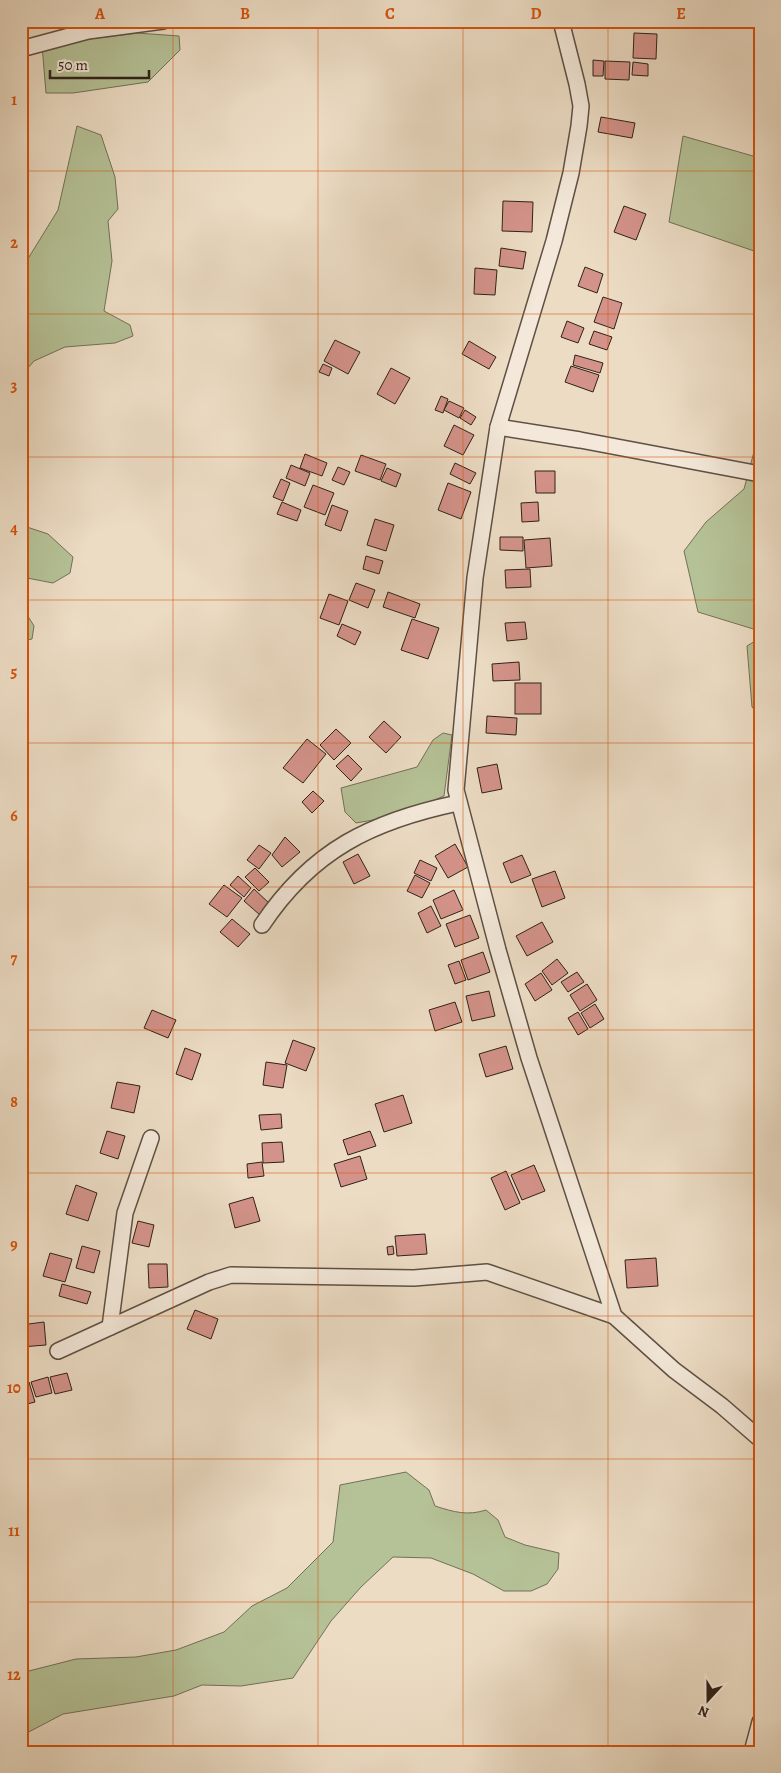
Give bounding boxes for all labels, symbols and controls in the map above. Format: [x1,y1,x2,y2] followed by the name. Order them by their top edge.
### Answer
[94,3,106,25] text: A
[240,3,250,25] text: B
[385,3,395,25] text: C
[530,3,542,25] text: D
[676,3,686,25] text: E
[50,48,149,80] scale bar
[58,55,88,75] text: 50 m
[11,89,17,111] text: 1
[10,232,18,254] text: 2
[11,375,18,397] text: 3
[10,518,18,540] text: 4
[11,661,18,683] text: 5
[10,805,18,827] text: 6
[11,948,18,970] text: 7
[10,1091,18,1113] text: 8
[10,1234,18,1256] text: 9
[7,1377,21,1399] text: 10
[8,1520,20,1542] text: 11
[7,1664,21,1686] text: 12
[684,1676,734,1726] north arrow
[695,1701,712,1722] text: N

